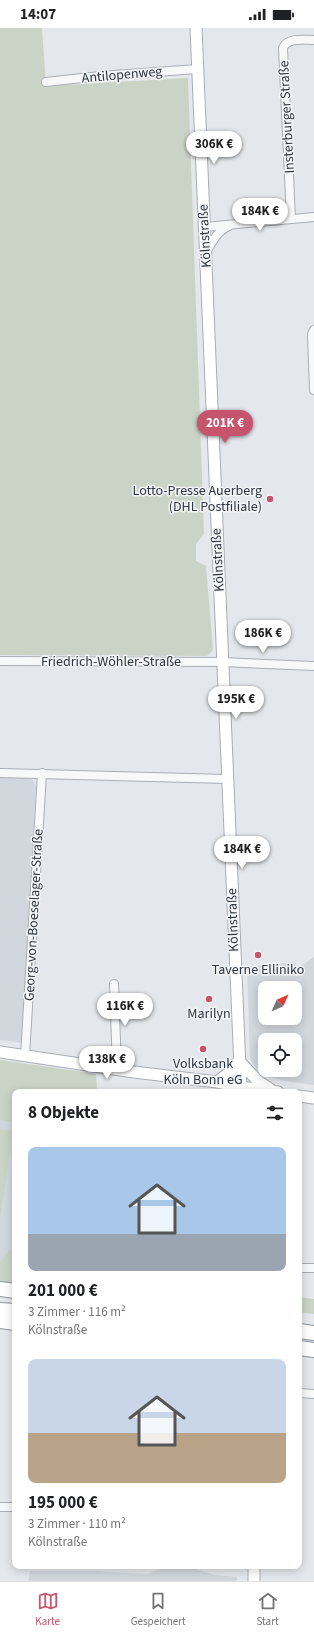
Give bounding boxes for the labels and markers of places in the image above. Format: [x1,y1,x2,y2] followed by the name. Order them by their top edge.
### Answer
[181,131,247,165] pin: 306K €
[227,198,293,232] pin: 184K €
[192,410,258,444] pin: 201K €
[133,481,262,517] place label: Lotto-Presse Auerberg (DHL Postfiliale)
[265,494,275,504] marker: Lotto-Presse Auerberg (DHL Postfiliale)
[230,620,296,654] pin: 186K €
[203,686,269,720] pin: 195K €
[209,836,275,870] pin: 184K €
[253,950,263,960] marker: Taverne Elliniko
[212,960,304,980] place label: Taverne Elliniko
[92,993,158,1027] pin: 116K €
[204,994,214,1004] marker: Marilyn
[187,1004,231,1024] place label: Marilyn
[198,1044,208,1054] marker: Volksbank Köln Bonn eG
[74,1046,140,1080] pin: 138K €
[163,1054,243,1090] place label: Volksbank Köln Bonn eG

